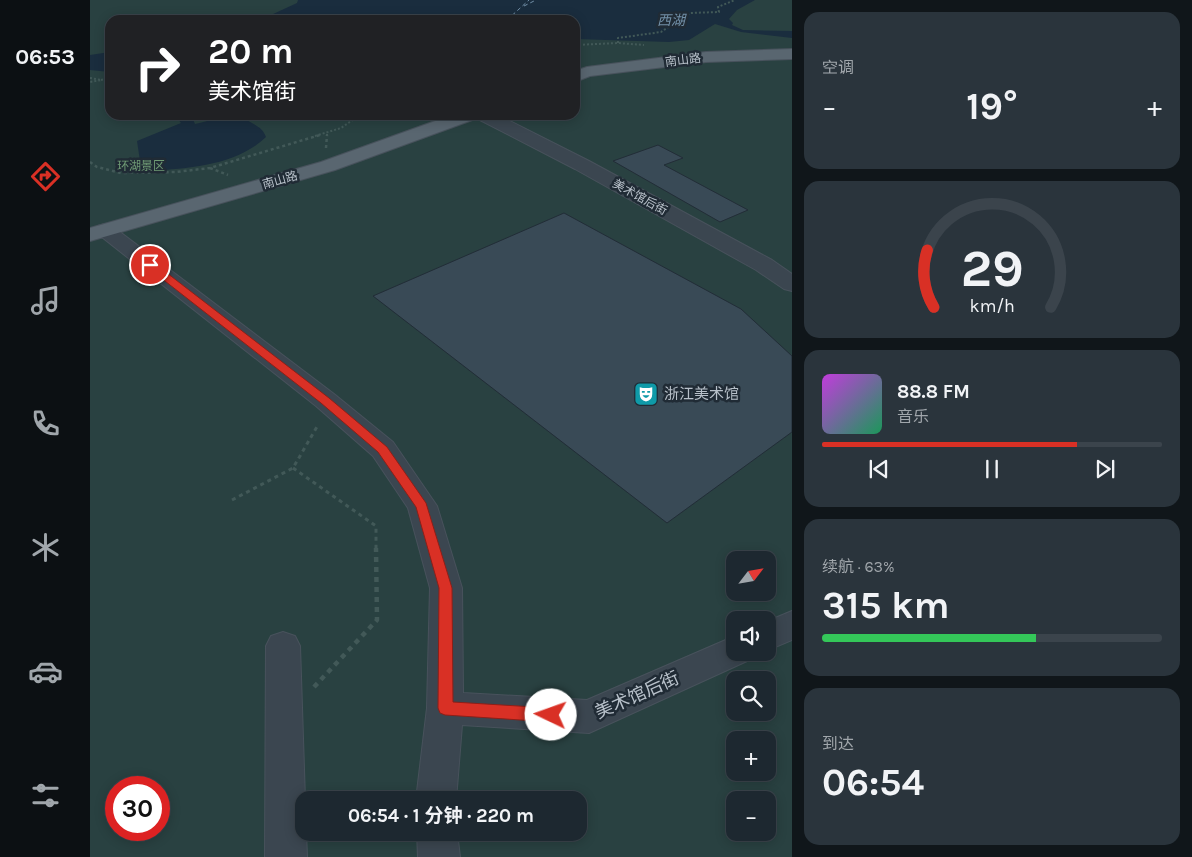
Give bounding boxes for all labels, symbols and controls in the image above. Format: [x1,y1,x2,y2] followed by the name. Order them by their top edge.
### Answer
[657,12,687,29] water label: 西湖
[208,31,293,72] text: 20 m
[125,35,190,100] icon: right
[15,44,75,70] text: 06:53
[664,51,702,69] street label: 南山路
[822,58,854,77] text: 空调
[208,79,296,105] text: 美术馆街
[966,84,1018,129] text: 19°
[822,90,837,123] text: −
[1147,90,1162,123] text: +
[28,159,63,194] icon: directions
[117,159,165,173] park label: 环湖景区
[261,168,299,192] street label: 南山路
[610,176,670,218] street label: 美术馆后街
[960,238,1024,299] text: 29
[129,244,171,286] pin
[136,251,164,279] icon: arrive
[28,283,63,318] icon: music
[969,296,1015,317] text: km/h
[633,381,659,407] theatre icon: 浙江美术馆
[897,381,970,403] text: 88.8 FM
[664,385,739,403] place label: 浙江美术馆
[28,406,63,441] icon: phone
[897,407,929,426] text: 音乐
[865,455,893,483] icon: previous
[978,455,1006,483] icon: pause
[1091,455,1119,483] icon: next
[28,530,63,565] icon: climate
[726,551,776,601] north arrow
[726,551,776,841] map controls
[822,557,895,576] text: 续航 · 63%
[822,583,949,628] text: 315 km
[726,611,776,661] button: sound
[28,654,63,689] icon: car
[591,667,683,723] street label: 美术馆后街
[726,671,776,721] button: search
[524,688,576,740] position arrow
[726,731,776,781] button: +
[822,734,854,753] text: 到达
[822,760,924,805] text: 06:54
[105,776,170,841] speed limit sign: 30
[28,778,63,813] icon: filters
[726,791,776,841] button: −
[348,805,534,827] text: 06:54 · 1 分钟 · 220 m

